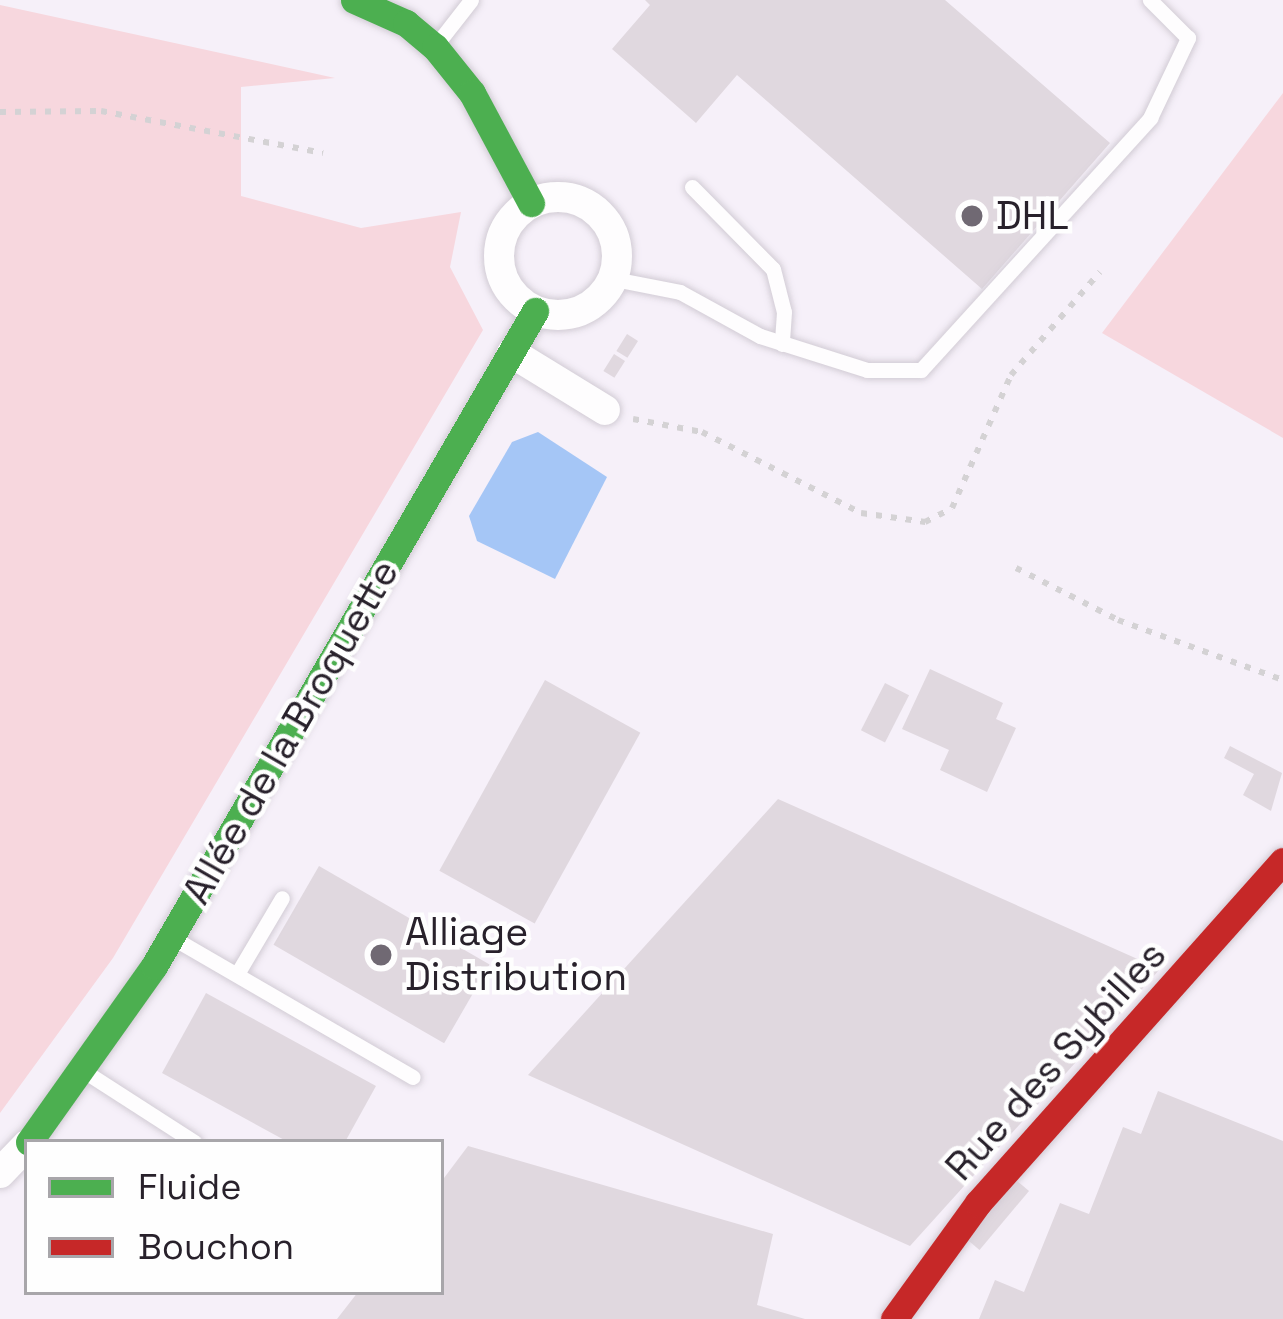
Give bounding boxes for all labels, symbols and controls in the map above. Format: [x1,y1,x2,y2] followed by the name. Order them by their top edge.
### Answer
[996,193,1069,239] place label: DHL
[959,203,985,229] marker: DHL
[173,552,409,912] street label: Allée de la Broquette
[405,910,627,1001] place label: Alliage Distribution
[936,932,1176,1190] street label: Rue des Sybilles
[368,942,394,968] marker: Alliage Distribution
[24,1139,444,1295] legend
[138,1164,242,1210] text: Fluide
[138,1224,294,1270] text: Bouchon

